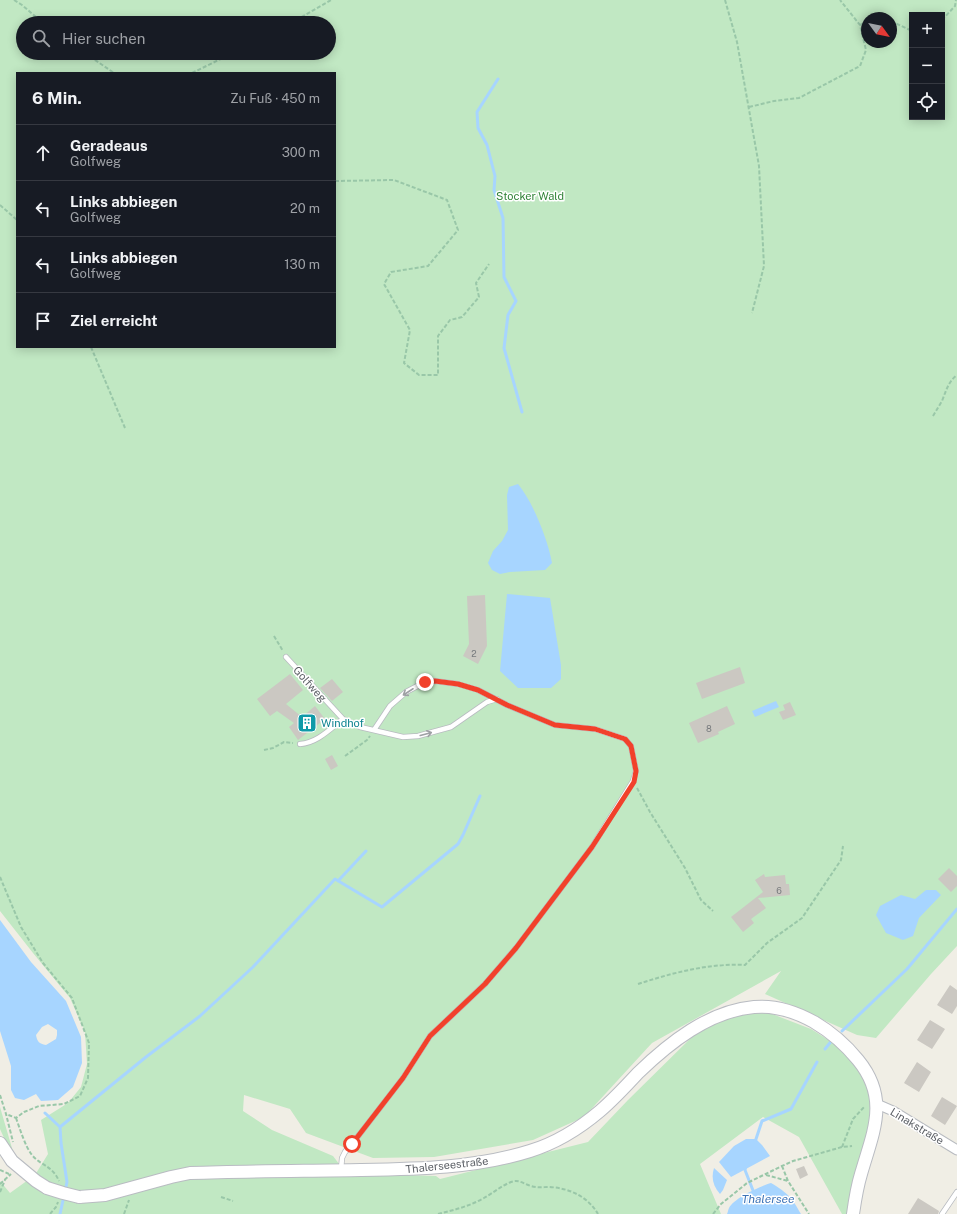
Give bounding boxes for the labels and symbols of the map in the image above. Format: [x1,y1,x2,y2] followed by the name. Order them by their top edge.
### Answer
[861,12,897,48] north arrow
[496,190,564,202] park label: Stocker Wald
[471,648,477,659] house number: 2
[291,664,329,704] street label: Golfweg
[416,673,434,691] route end
[402,688,414,696] one-way arrow
[296,712,318,734] building icon: Windhof
[321,717,365,729] place label: Windhof
[706,723,712,734] house number: 8
[419,730,432,737] one-way arrow
[776,885,782,896] house number: 6
[888,1105,946,1147] street label: Linakstraße
[343,1135,361,1153] route start
[405,1155,489,1175] street label: Thalerseestraße
[741,1192,795,1206] water label: Thalersee

